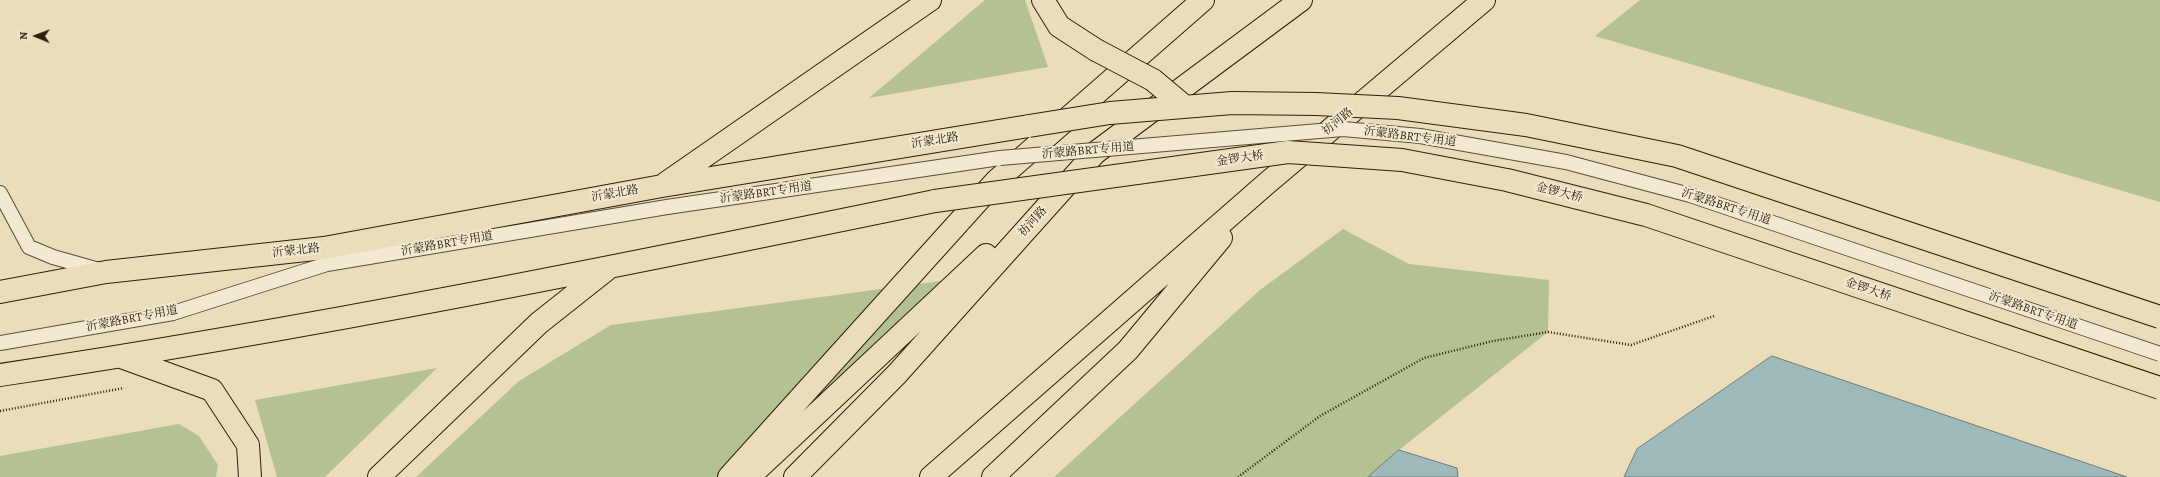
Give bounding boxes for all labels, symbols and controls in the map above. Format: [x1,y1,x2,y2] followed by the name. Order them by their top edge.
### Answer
[16,16,56,56] north arrow
[16,32,31,40] text: N
[1320,105,1356,139] street label: 祊河路
[1363,124,1457,150] street label: 沂蒙路BRT专用道
[910,130,960,152] street label: 沂蒙北路
[1041,140,1135,162] street label: 沂蒙路BRT专用道
[1215,149,1265,169] street label: 金锣大桥
[719,179,813,207] street label: 沂蒙路BRT专用道
[1534,180,1584,206] street label: 金锣大桥
[590,183,640,205] street label: 沂蒙北路
[1680,186,1772,228] street label: 沂蒙路BRT专用道
[1016,204,1050,240] street label: 祊河路
[400,229,494,259] street label: 沂蒙路BRT专用道
[271,241,321,261] street label: 沂蒙北路
[1843,275,1893,305] street label: 金锣大桥
[1987,289,2079,333] street label: 沂蒙路BRT专用道
[85,303,179,335] street label: 沂蒙路BRT专用道

